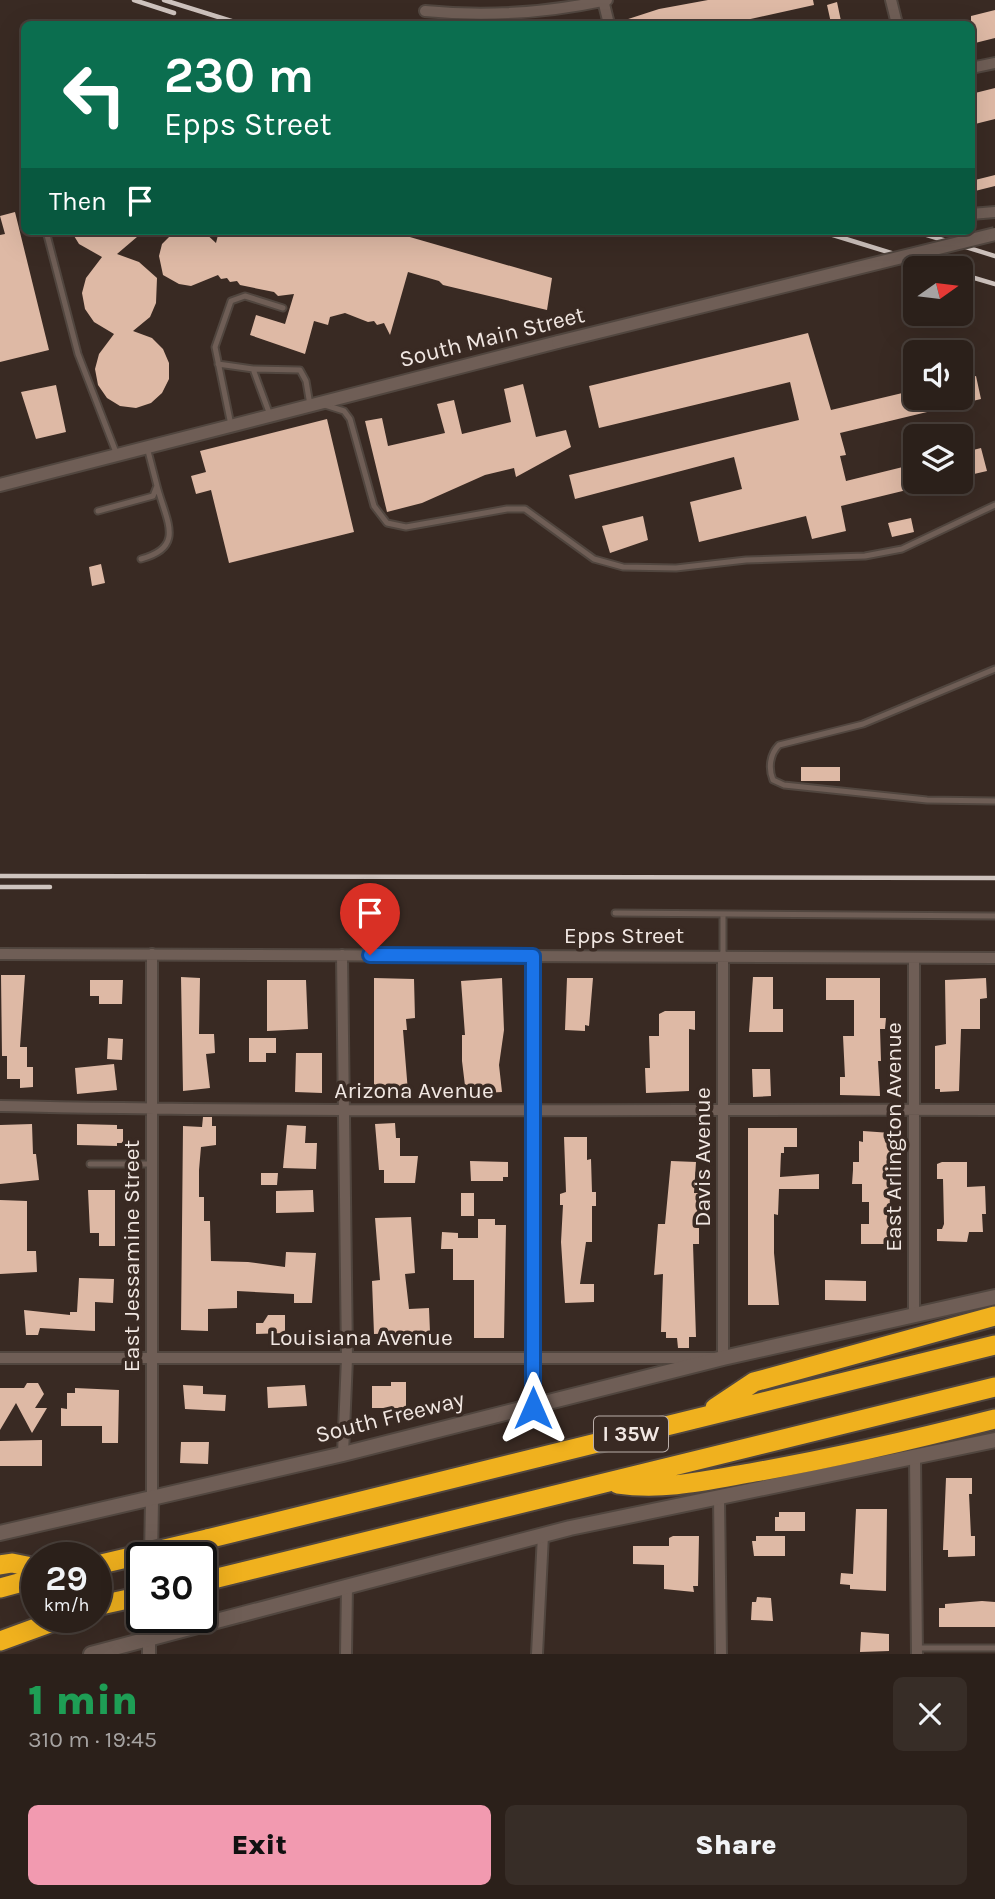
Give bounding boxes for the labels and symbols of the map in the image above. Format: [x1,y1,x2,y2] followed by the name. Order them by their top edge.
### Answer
[903,256,973,326] north arrow
[397,301,588,373] street label: South Main Street
[340,883,400,955] pin
[564,922,685,949] street label: Epps Street
[880,1022,907,1252] street label: East Arlington Avenue
[334,1077,494,1104] street label: Arizona Avenue
[689,1087,716,1227] street label: Davis Avenue
[118,1139,145,1372] street label: East Jessamine Street
[269,1324,453,1351] street label: Louisiana Avenue
[496,1371,570,1445] position arrow
[313,1385,467,1449] street label: South Freeway
[594,1416,668,1452] road number: I 35W
[126,1542,217,1633] speed limit sign: 30

